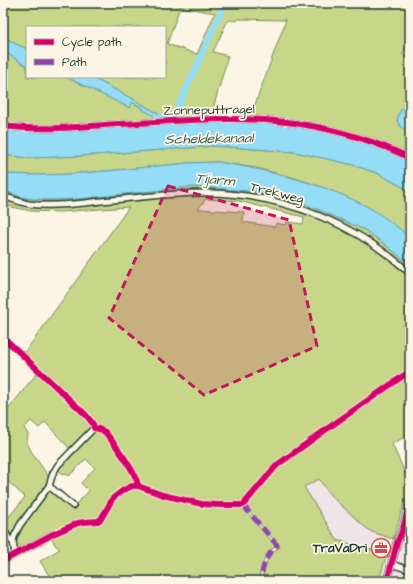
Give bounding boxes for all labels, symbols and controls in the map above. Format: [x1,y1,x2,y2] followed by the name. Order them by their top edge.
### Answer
[26,26,166,78] legend
[62,34,121,52] text: Cycle path
[62,54,87,71] text: Path
[163,100,255,121] street label: Zonneputtragel
[165,128,255,150] water label: Scheldekanaal
[195,168,237,192] water label: Tijarm
[248,178,306,209] street label: Trekweg
[370,537,392,559] office icon: TraVaDri
[312,539,368,557] place label: TraVaDri

